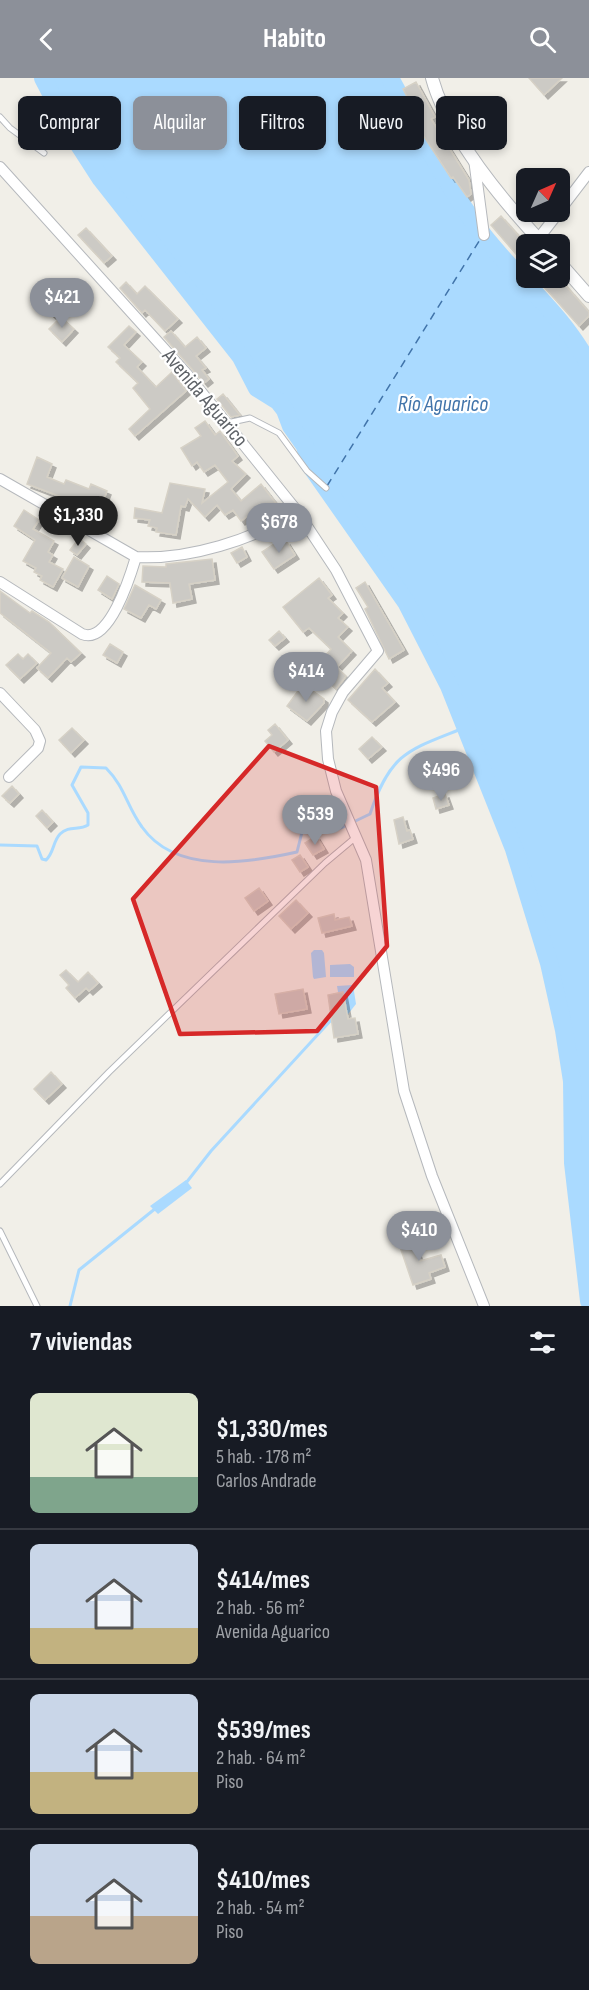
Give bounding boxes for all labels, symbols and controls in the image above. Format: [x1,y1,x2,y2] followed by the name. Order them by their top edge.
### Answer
[30,23,63,56] icon: back
[263,23,326,55] text: Habito
[526,23,559,56] icon: search
[18,96,121,150] chip: Comprar
[133,96,227,150] chip: Alquilar
[239,96,326,150] chip: Filtros
[338,96,424,150] chip: Nuevo
[436,96,507,150] chip: Piso
[516,168,570,222] north arrow
[516,168,570,288] map controls
[516,234,570,288] button: layers
[26,278,98,329] pin: $421
[44,285,80,309] text: $421
[156,343,253,452] street label: Avenida Aguarico
[398,391,488,418] water label: Río Aguarico
[29,496,127,547] pin: $1,330
[53,503,103,527] text: $1,330
[243,503,315,554] pin: $678
[260,510,298,534] text: $678
[270,652,342,703] pin: $414
[288,659,324,683] text: $414
[405,751,477,802] pin: $496
[422,758,460,782] text: $496
[279,795,351,846] pin: $539
[296,802,334,826] text: $539
[383,1211,455,1262] pin: $410
[401,1218,437,1242] text: $410
[526,1326,559,1359] icon: filters
[30,1327,132,1358] text: 7 viviendas
[216,1414,328,1445] text: $1,330/mes
[78,1417,150,1489] icon: home
[216,1445,312,1469] text: 5 hab. · 178 m²
[216,1469,317,1493] text: Carlos Andrade
[216,1565,310,1596] text: $414/mes
[78,1568,150,1640] icon: home
[216,1596,305,1620] text: 2 hab. · 56 m²
[216,1620,330,1644] text: Avenida Aguarico
[216,1715,311,1746] text: $539/mes
[78,1718,150,1790] icon: home
[216,1746,306,1770] text: 2 hab. · 64 m²
[216,1770,244,1794] text: Piso
[216,1865,310,1896] text: $410/mes
[78,1868,150,1940] icon: home
[216,1896,305,1920] text: 2 hab. · 54 m²
[216,1920,244,1944] text: Piso

